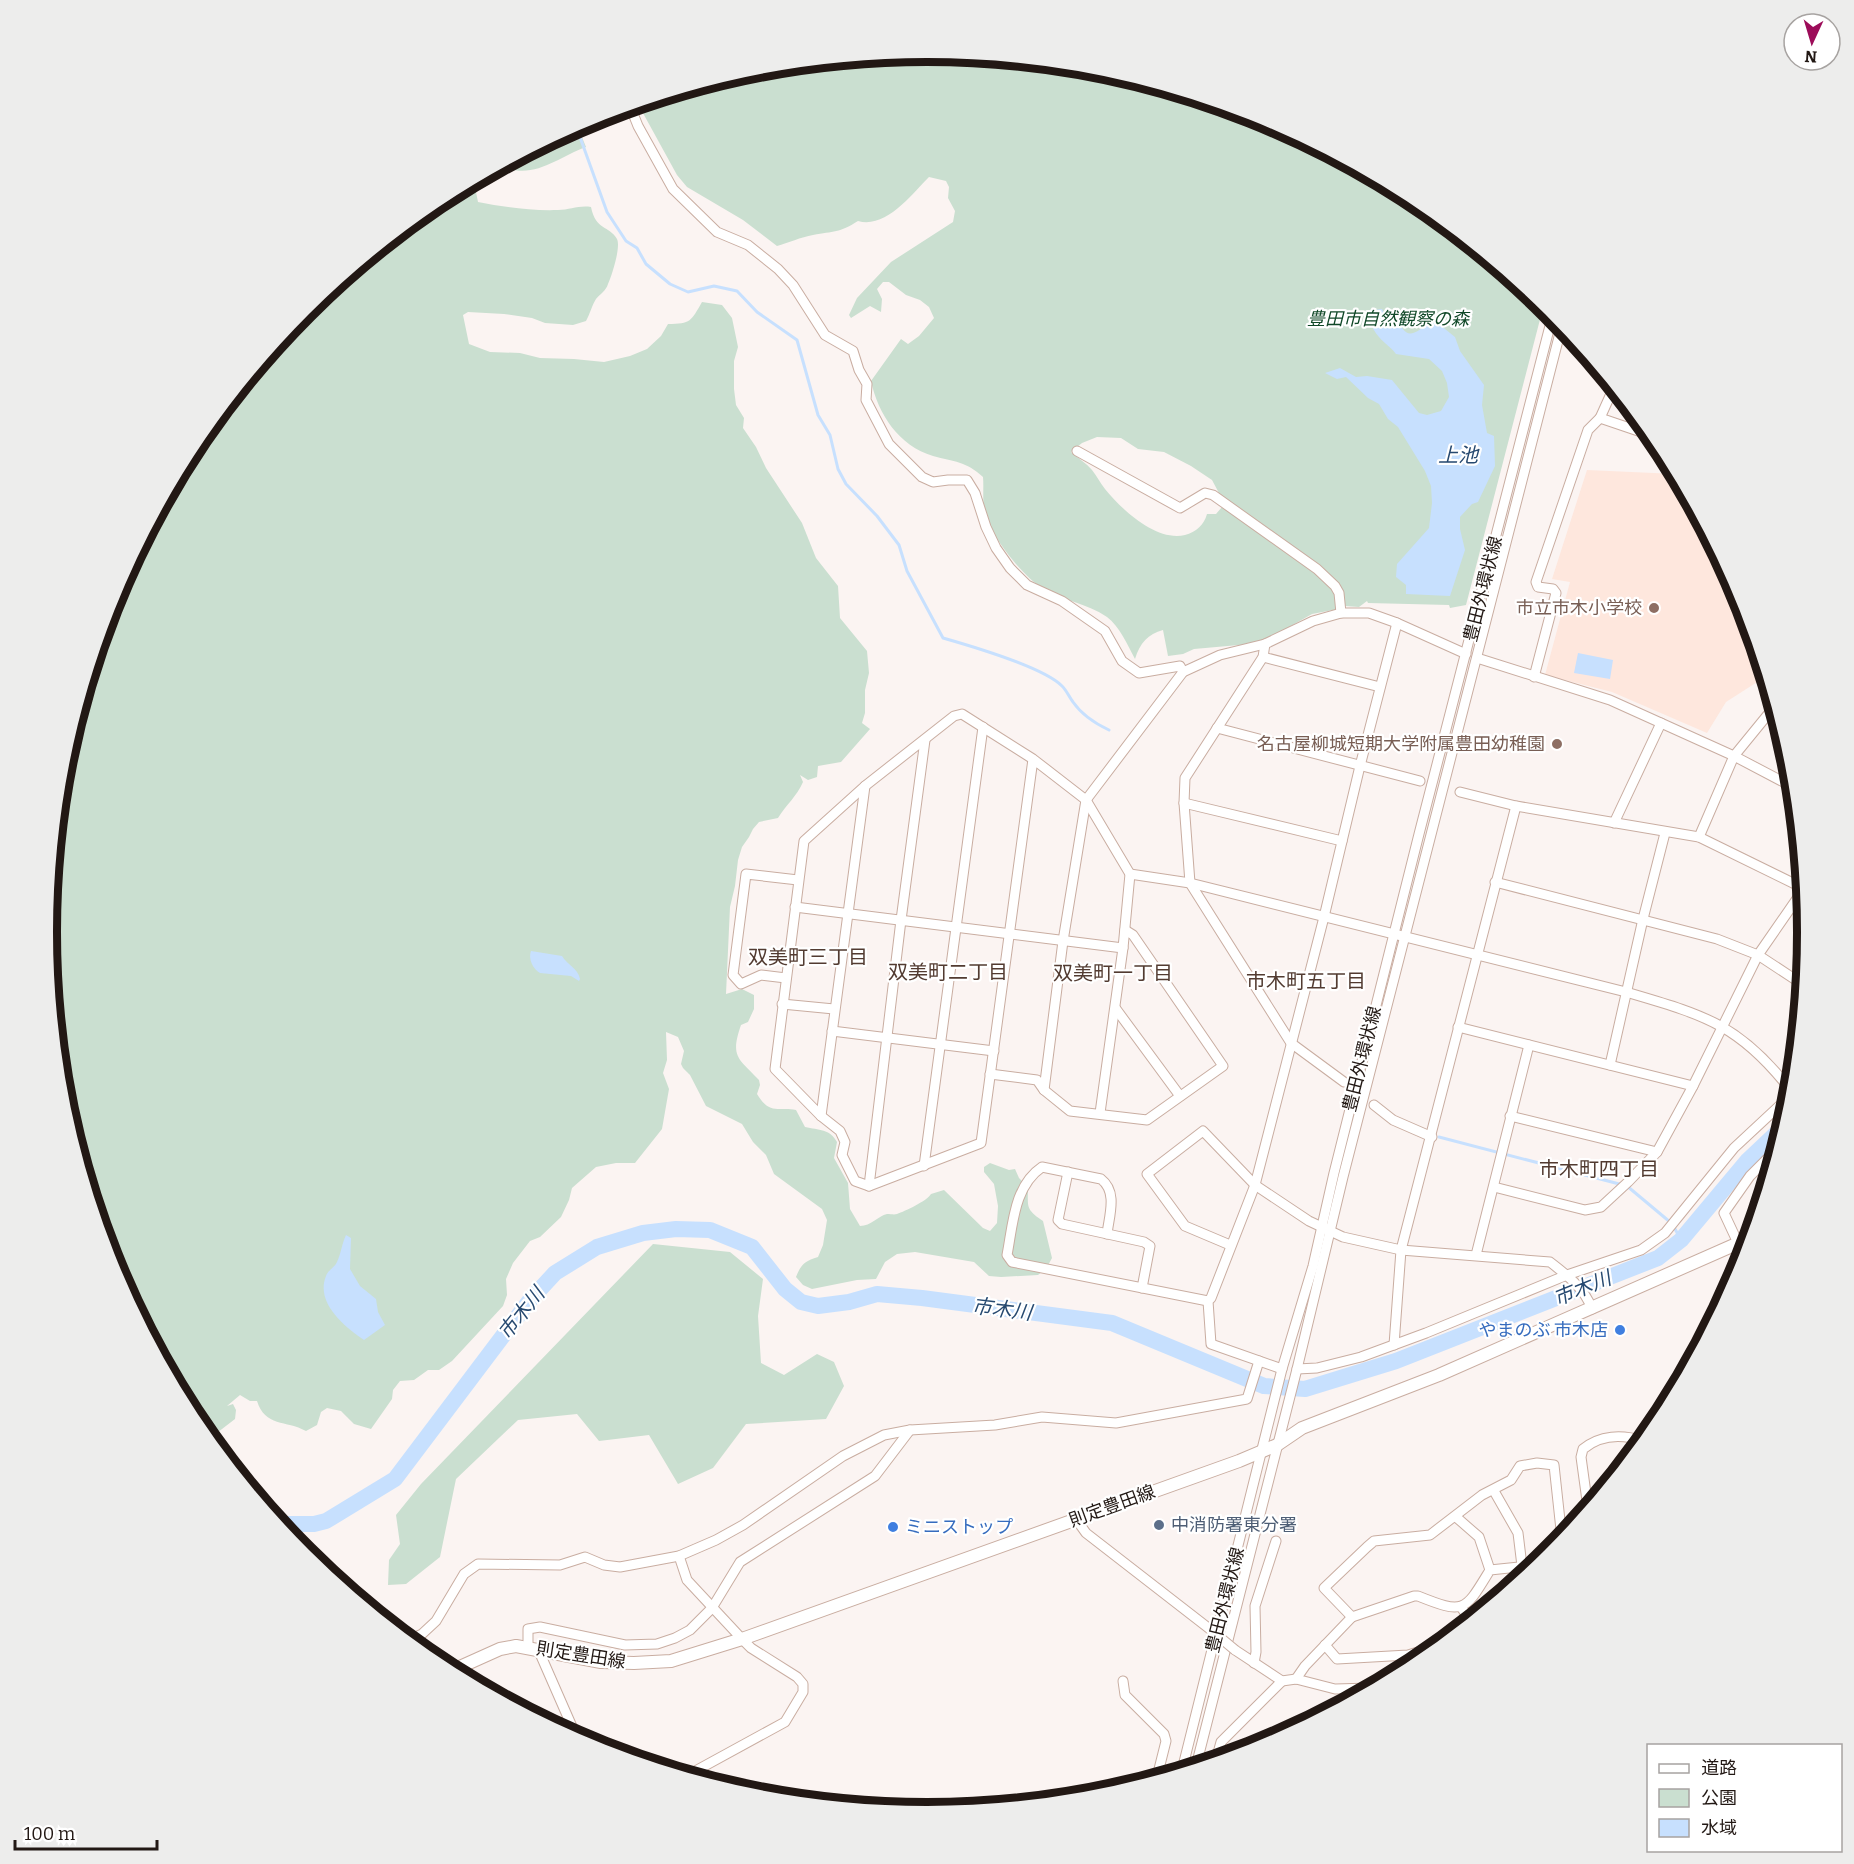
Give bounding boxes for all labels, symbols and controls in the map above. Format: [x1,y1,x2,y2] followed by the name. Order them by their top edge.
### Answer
[1782,12,1842,72] north arrow
[1804,47,1818,66] text: N
[1307,308,1471,330] park label: 豊田市自然観察の森
[1438,443,1480,467] water label: 上池
[1459,534,1507,644] street label: 豊田外環状線
[1516,597,1642,619] place label: 市立市木小学校
[1647,601,1661,615] marker: 市立市木小学校
[1257,733,1545,755] place label: 名古屋柳城短期大学附属豊田幼稚園
[1550,737,1564,751] marker: 名古屋柳城短期大学附属豊田幼稚園
[748,945,868,969] district label: 双美町三丁目
[888,960,1008,984] district label: 双美町二丁目
[1053,961,1173,985] district label: 双美町一丁目
[1246,969,1366,993] district label: 市木町五丁目
[1338,1004,1386,1114] street label: 豊田外環状線
[1539,1157,1659,1181] district label: 市木町四丁目
[1550,1265,1616,1310] water label: 市木川
[493,1281,550,1344] water label: 市木川
[971,1293,1035,1325] water label: 市木川
[1478,1319,1608,1341] place label: やまのぶ 市木店
[1613,1323,1627,1337] marker: やまのぶ 市木店
[1066,1480,1158,1532] street label: 則定豊田線
[1171,1514,1297,1536] place label: 中消防署東分署
[905,1516,1013,1538] place label: ミニストップ
[1152,1518,1166,1532] marker: 中消防署東分署
[886,1520,900,1534] marker: ミニストップ
[1201,1545,1249,1655] street label: 豊田外環状線
[535,1637,627,1673] street label: 則定豊田線
[1647,1744,1842,1852] legend
[1701,1757,1737,1779] text: 道路
[1701,1787,1737,1809] text: 公園
[15,1813,158,1851] scale bar
[1701,1817,1737,1839] text: 水域
[24,1823,75,1845] text: 100 m

